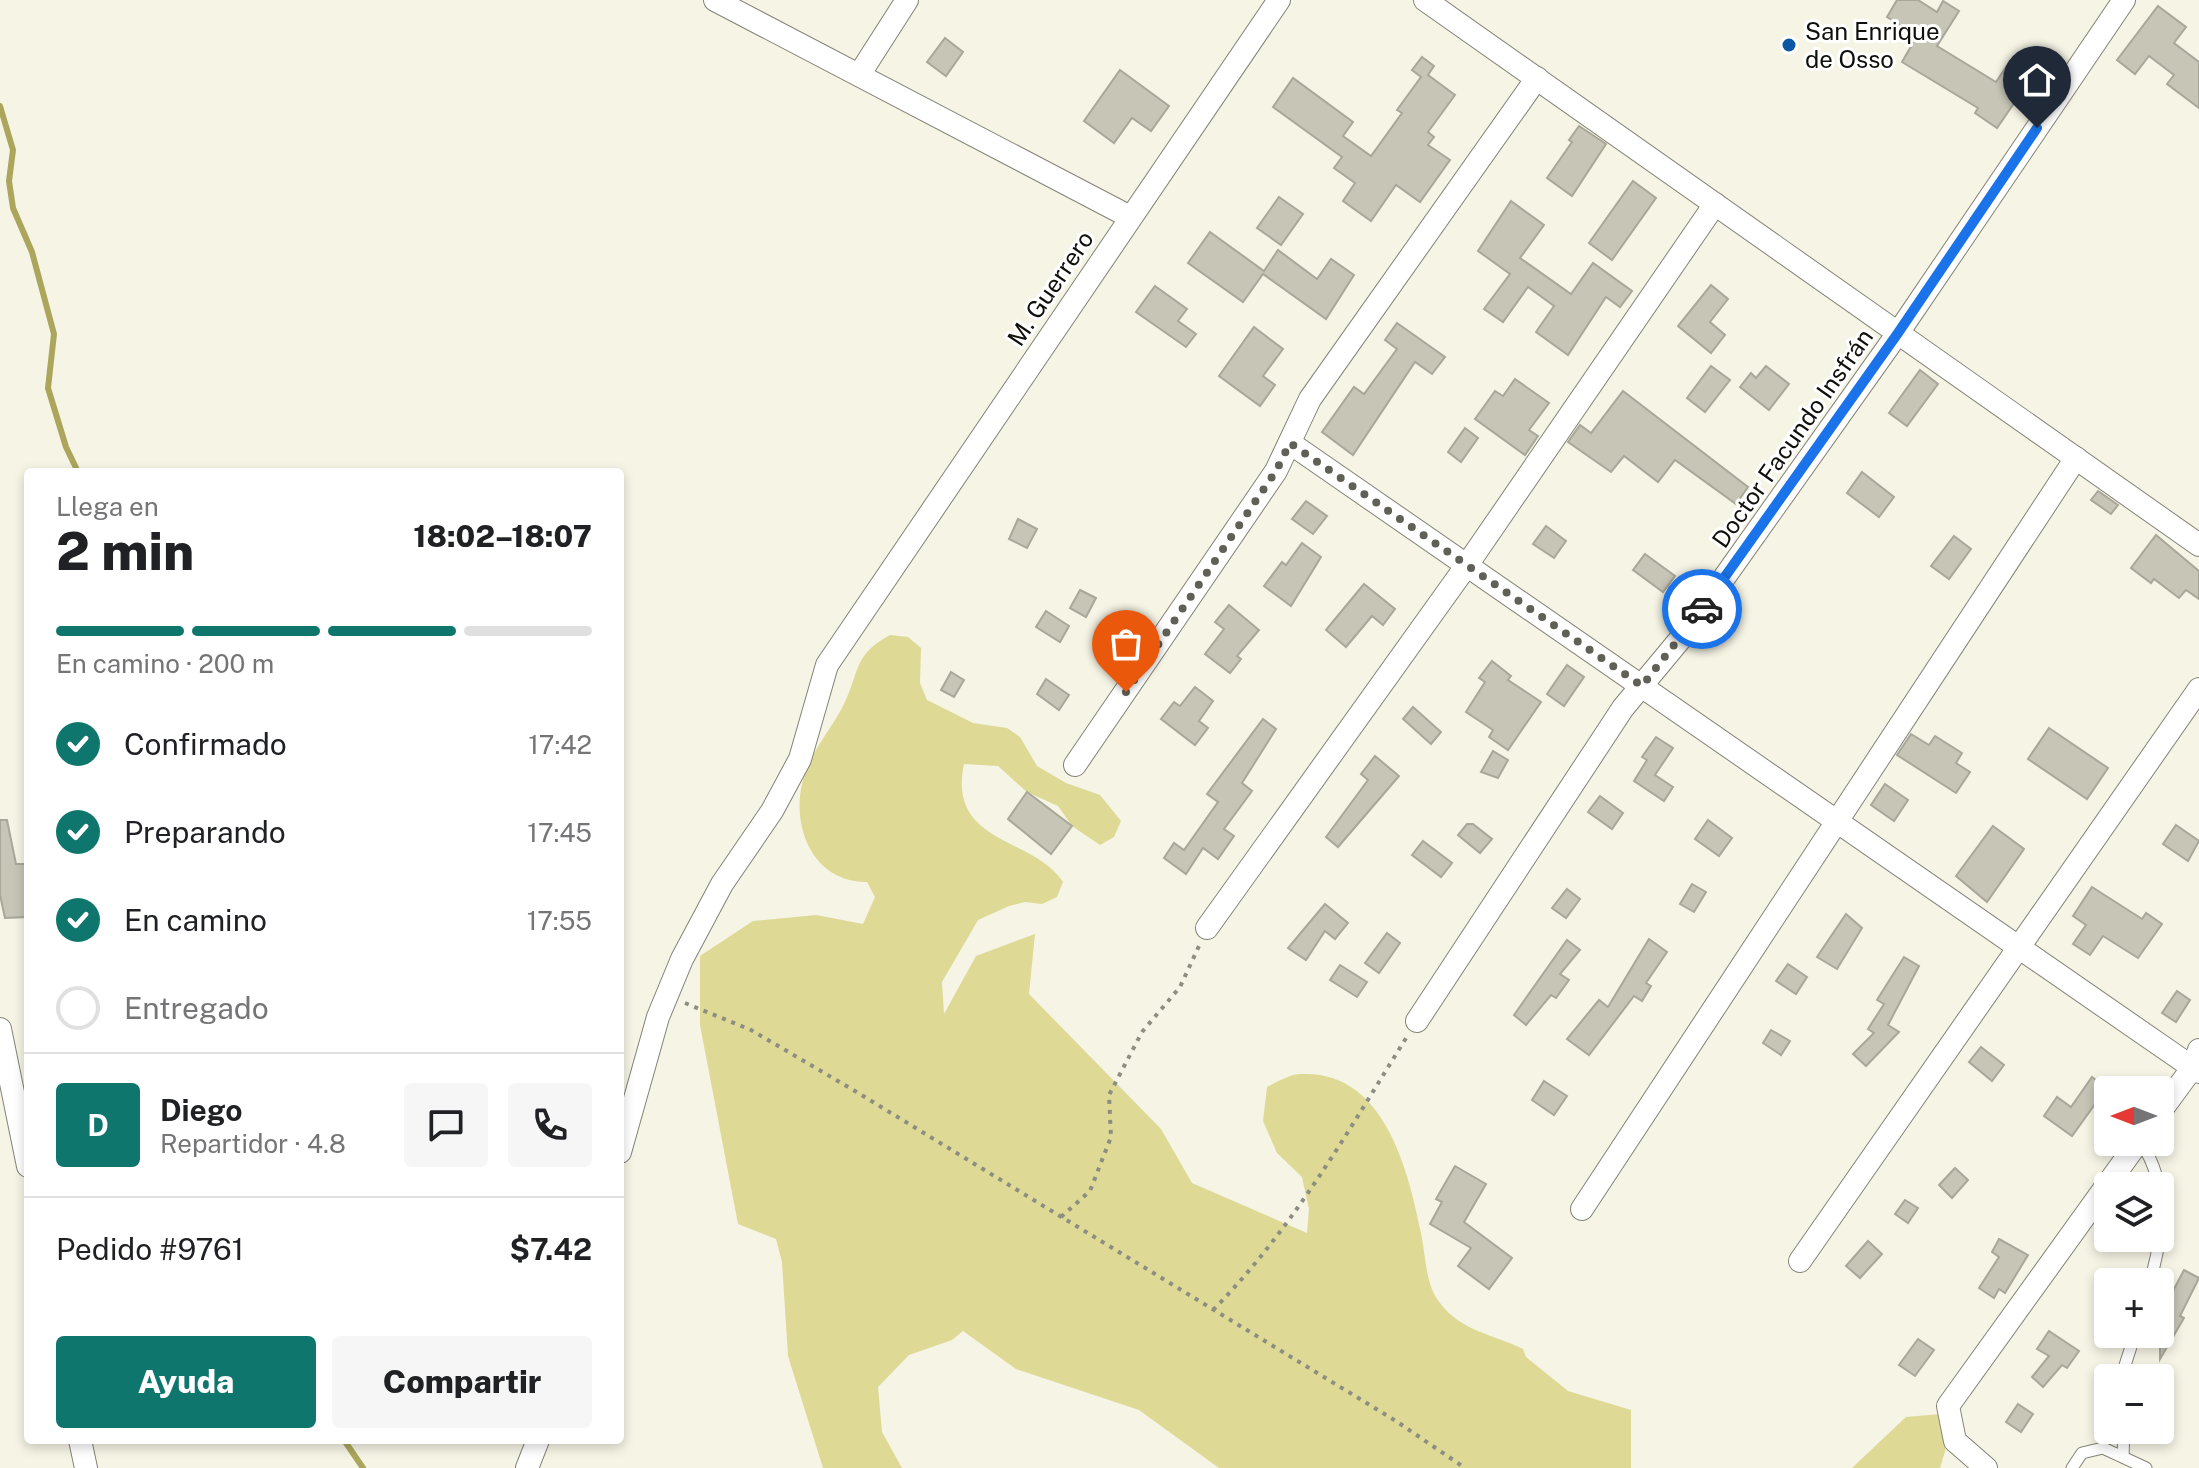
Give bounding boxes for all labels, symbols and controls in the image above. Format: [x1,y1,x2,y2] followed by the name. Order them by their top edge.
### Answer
[1805,17,1940,73] place label: San Enrique de Osso
[1780,36,1798,54] marker: San Enrique de Osso
[2003,46,2071,128] pin
[2015,58,2059,102] icon: home
[1001,225,1099,351] street label: M. Guerrero
[1706,323,1878,553] street label: Doctor Facundo Insfrán
[56,491,159,522] text: Llega en
[413,518,592,554] text: 18:02–18:07
[56,521,194,582] text: 2 min
[1662,569,1742,649] courier
[1680,587,1724,631] icon: car
[1092,610,1160,692] pin
[1104,622,1148,666] icon: bag
[56,648,274,679] text: En camino · 200 m
[56,722,100,766] icon: check
[124,726,287,762] text: Confirmado
[528,729,592,760] text: 17:42
[56,810,100,854] icon: check
[124,814,286,850] text: Preparando
[527,817,592,848] text: 17:45
[56,898,100,942] icon: check
[124,902,267,938] text: En camino
[527,905,592,936] text: 17:55
[124,990,269,1026] text: Entregado
[2094,1076,2174,1156] north arrow
[2094,1076,2174,1444] map controls
[404,1083,488,1167] button: chat
[508,1083,592,1167] button: phone
[160,1092,242,1128] text: Diego
[87,1107,109,1143] text: D
[160,1128,346,1159] text: Repartidor · 4.8
[2094,1172,2174,1252] button: layers
[56,1231,244,1267] text: Pedido #9761
[509,1231,592,1267] text: $7.42
[2094,1268,2174,1348] button: +
[56,1336,316,1428] button: Ayuda
[332,1336,592,1428] button: Compartir
[2094,1364,2174,1444] button: −

